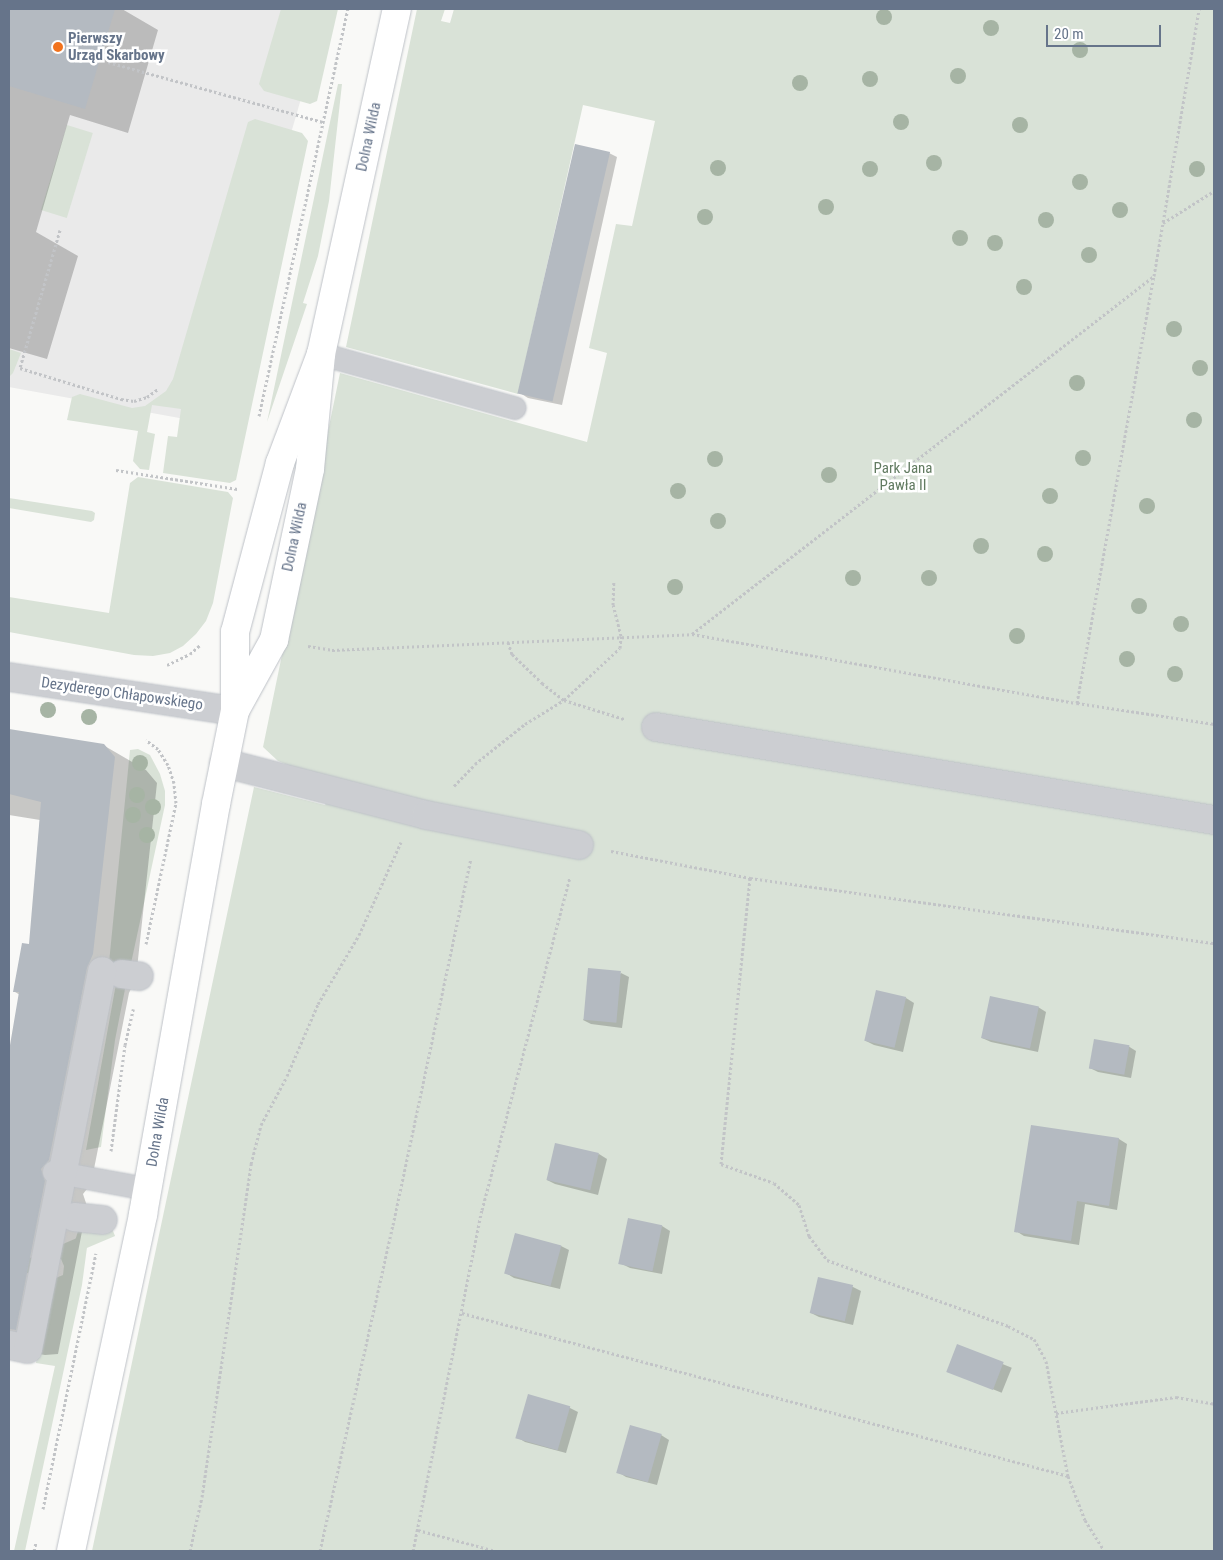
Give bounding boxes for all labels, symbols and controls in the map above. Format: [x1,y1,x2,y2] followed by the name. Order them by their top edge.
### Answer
[1048,15,1163,47] scale bar
[1054,25,1084,43] text: 20 m
[68,29,165,64] place label: Pierwszy Urząd Skarbowy
[52,41,64,53] marker: Pierwszy Urząd Skarbowy
[353,101,385,173] street label: Dolna Wilda
[873,459,933,494] park label: Park Jana Pawła II
[279,501,311,573] street label: Dolna Wilda
[40,674,204,714] street label: Dezyderego Chłapowskiego
[143,1096,173,1168] street label: Dolna Wilda

